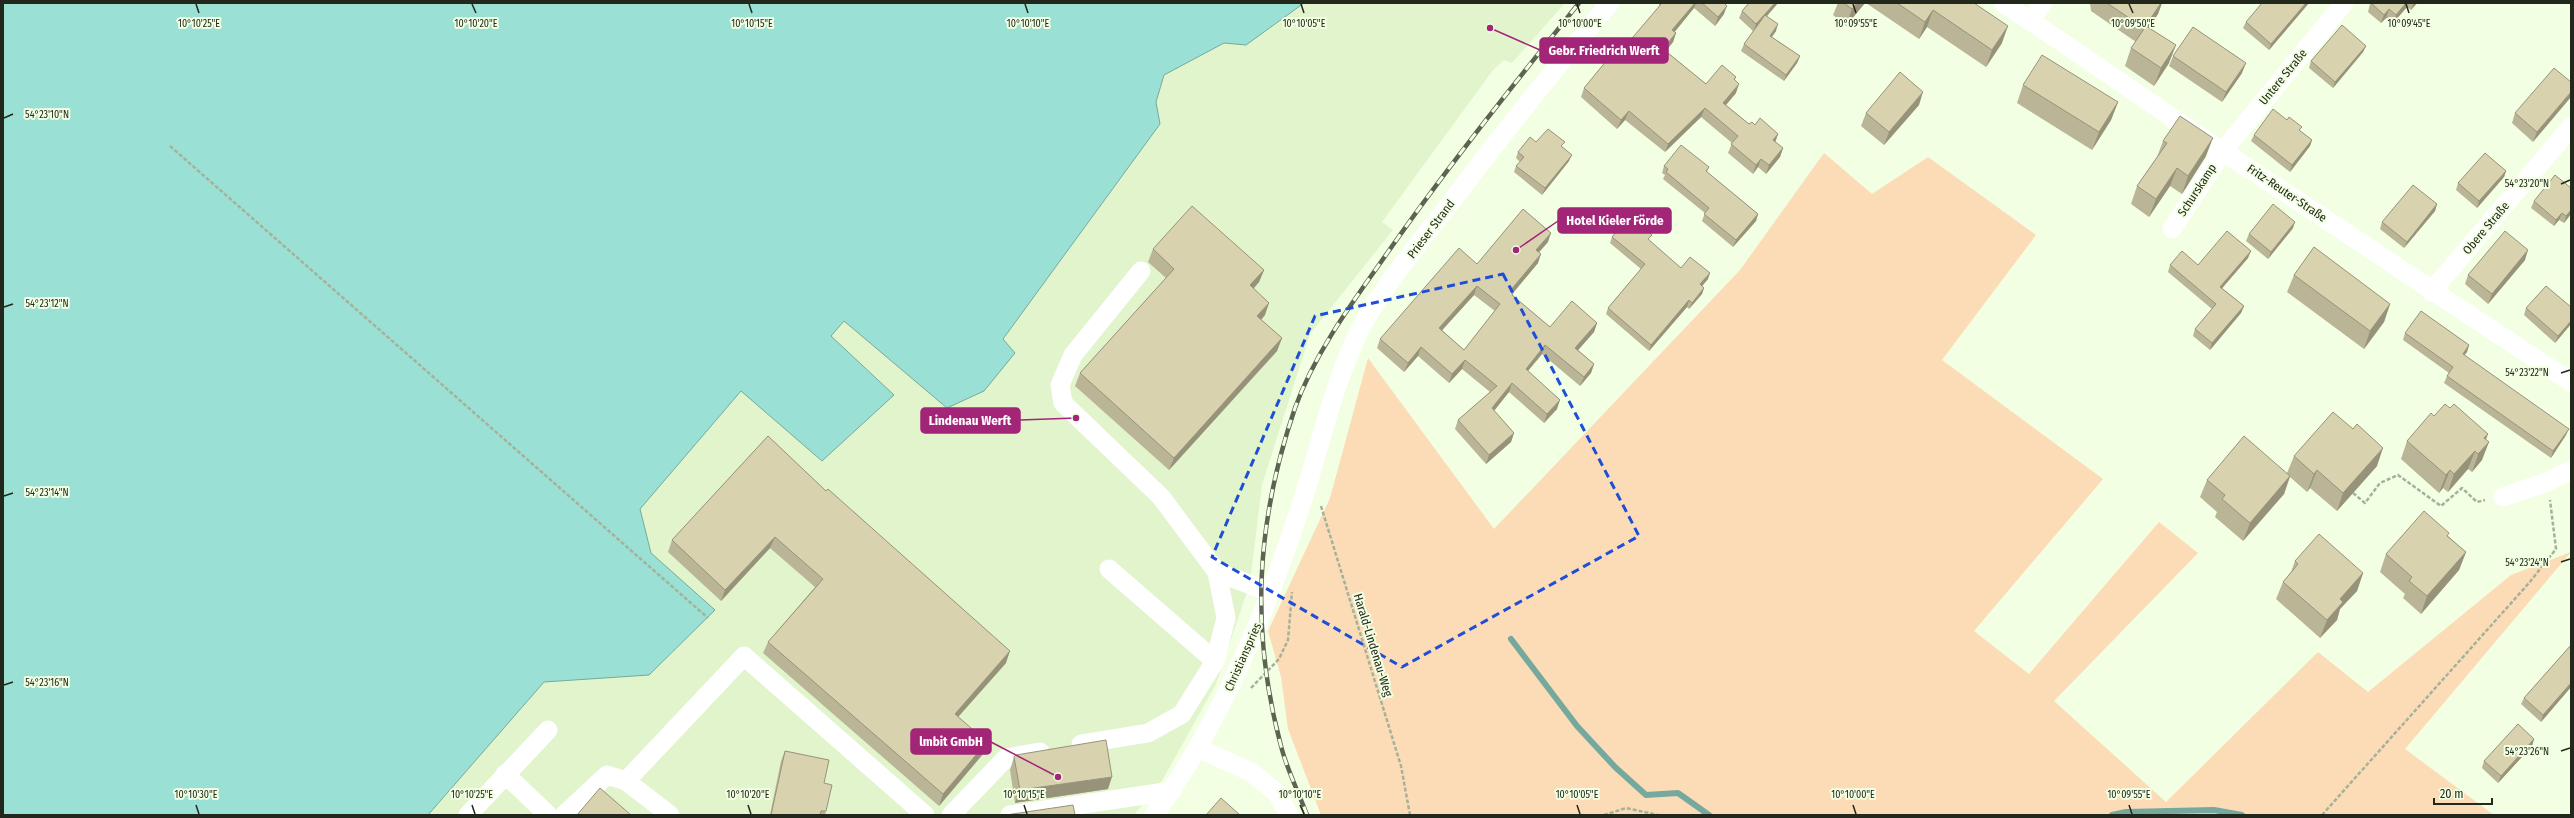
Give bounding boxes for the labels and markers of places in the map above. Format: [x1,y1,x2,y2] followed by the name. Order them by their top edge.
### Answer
[1540,38,1668,63] callout: Gebr. Friedrich Werft
[1558,208,1671,233] callout: Hotel Kieler Förde
[921,408,1020,433] callout: Lindenau Werft
[911,729,991,754] callout: lmbit GmbH

